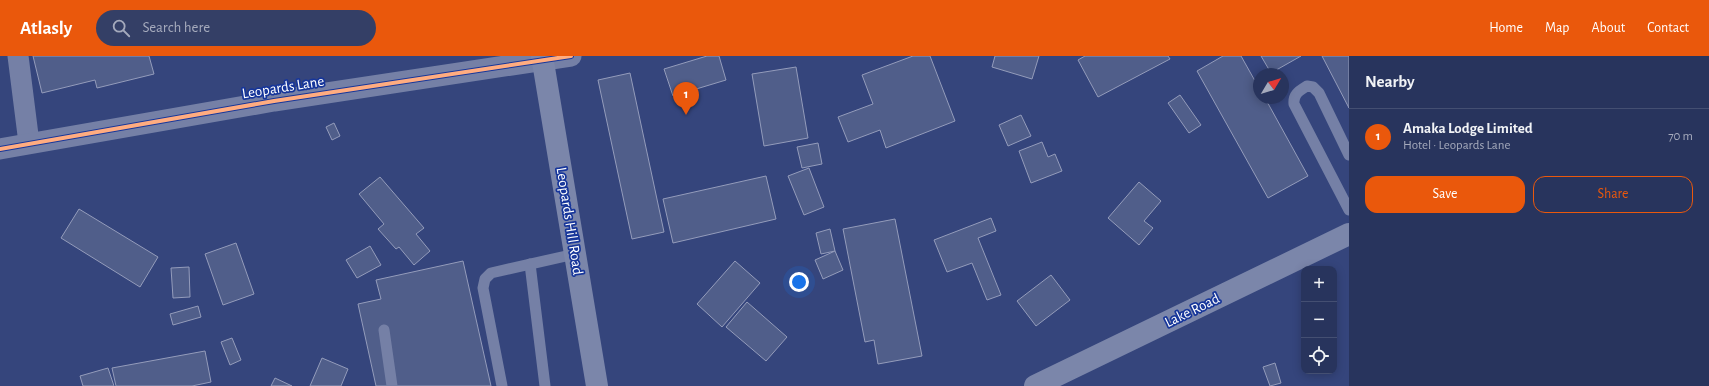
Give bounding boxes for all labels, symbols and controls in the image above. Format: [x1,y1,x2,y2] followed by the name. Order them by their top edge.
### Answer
[96,10,376,46] search box
[110,17,132,39] icon: search
[20,19,72,38] text: Atlasly
[142,20,210,35] text: Search here
[1489,21,1523,35] text: Home
[1545,21,1569,35] text: Map
[1591,21,1625,35] text: About
[1647,21,1689,35] text: Contact
[1253,68,1289,104] north arrow
[1365,73,1415,90] text: Nearby
[241,74,325,101] street label: Leopards Lane
[673,82,699,115] pin: 1
[1403,121,1533,136] text: Amaka Lodge Limited
[1376,130,1380,143] text: 1
[1668,130,1693,143] text: 70 m
[1403,139,1510,152] text: Hotel · Leopards Lane
[554,166,585,276] street label: Leopards Hill Road
[1365,176,1525,213] button: Save
[1533,176,1693,213] button: Share
[1301,266,1337,374] map controls
[1301,266,1337,302] button: +
[789,272,809,292] your location
[1162,291,1222,330] street label: Lake Road
[1301,302,1337,338] button: −
[1301,338,1337,374] button: locate

